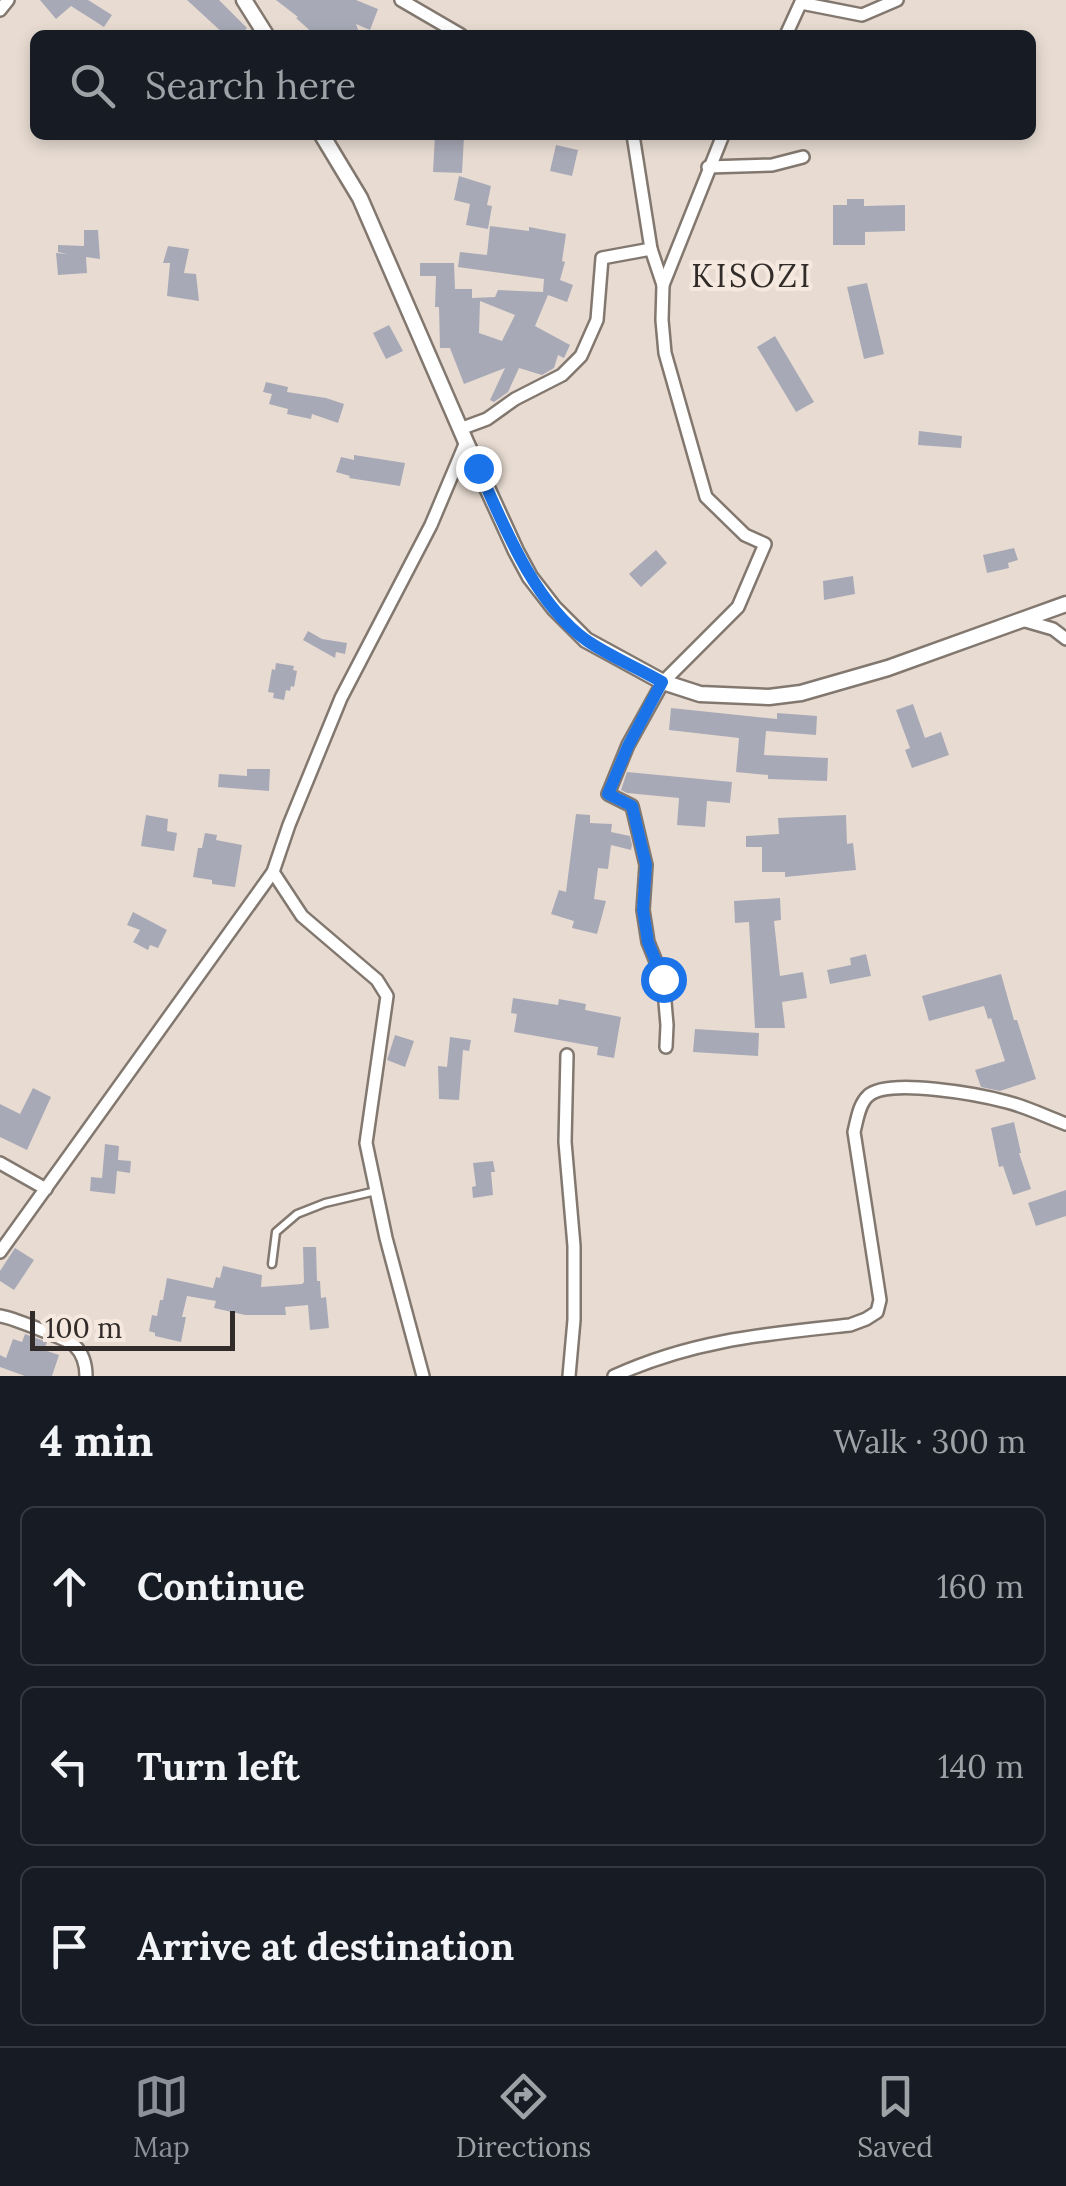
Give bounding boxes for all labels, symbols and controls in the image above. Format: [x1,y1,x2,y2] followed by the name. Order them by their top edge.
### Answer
[30,30,1036,140] search box
[65,58,120,113] icon: search
[145,61,356,109] text: Search here
[691,255,813,296] district label: KISOZI
[456,446,502,492] route end
[641,957,687,1003] route start
[30,1306,235,1350] scale bar
[45,1310,122,1346] text: 100 m
[40,1414,153,1468] text: 4 min
[834,1421,1026,1462] text: Walk · 300 m
[42,1559,97,1614] icon: ahead
[137,1562,305,1610] text: Continue
[937,1566,1024,1607] text: 160 m
[42,1739,97,1794] icon: left
[137,1742,300,1790] text: Turn left
[938,1746,1024,1787] text: 140 m
[42,1919,97,1974] icon: arrive
[137,1922,514,1970] text: Arrive at destination
[133,2069,190,2165] tab: Map
[456,2069,591,2165] tab: Directions
[857,2069,933,2165] tab: Saved

